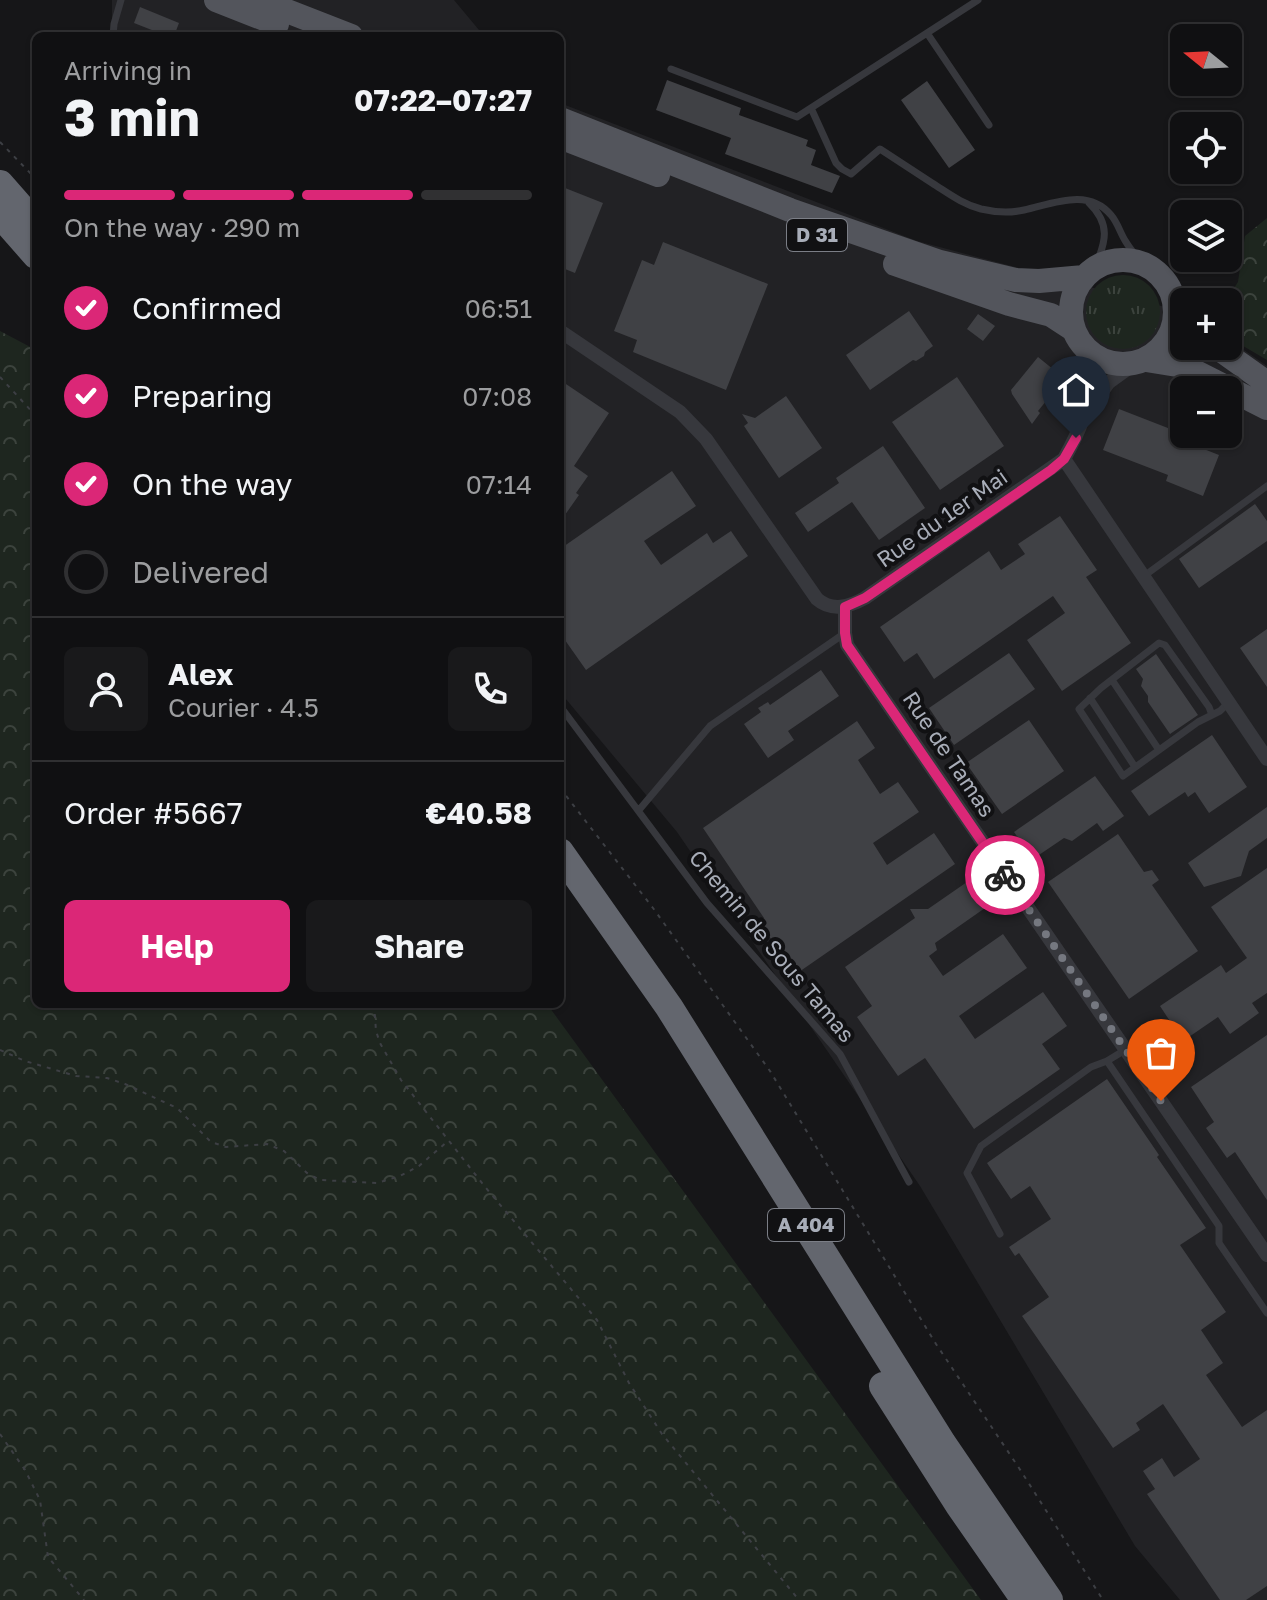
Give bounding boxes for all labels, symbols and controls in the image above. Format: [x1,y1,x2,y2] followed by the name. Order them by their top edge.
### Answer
[1170,24,1242,96] north arrow
[1170,24,1242,448] map controls
[64,55,192,86] text: Arriving in
[354,82,532,118] text: 07:22–07:27
[64,85,200,147] text: 3 min
[1170,112,1242,184] button: locate
[1170,200,1242,272] button: layers
[64,212,300,243] text: On the way · 290 m
[787,219,847,251] road number: D 31
[64,286,108,330] icon: check
[1170,288,1242,360] button: +
[132,290,282,326] text: Confirmed
[465,293,532,324] text: 06:51
[1042,356,1110,438] pin
[1054,368,1098,412] icon: home
[64,374,108,418] icon: check
[1170,376,1242,448] button: −
[132,378,273,414] text: Preparing
[462,381,532,412] text: 07:08
[64,462,108,506] icon: check
[871,463,1012,573] street label: Rue du 1er Mai
[132,466,292,502] text: On the way
[466,469,532,500] text: 07:14
[132,554,269,590] text: Delivered
[64,647,148,731] button: person
[448,647,532,731] button: phone
[168,656,233,692] text: Alex
[898,686,1001,822] street label: Rue de Tamas
[168,692,319,723] text: Courier · 4.5
[64,795,243,831] text: Order #5667
[426,795,532,831] text: €40.58
[965,835,1045,915] courier
[684,844,861,1047] street label: Chemin de Sous Tamas
[983,853,1027,897] icon: bike
[64,900,290,992] button: Help
[306,900,532,992] button: Share
[1127,1019,1195,1101] pin
[1139,1031,1183,1075] icon: bag
[768,1209,844,1241] road number: A 404

